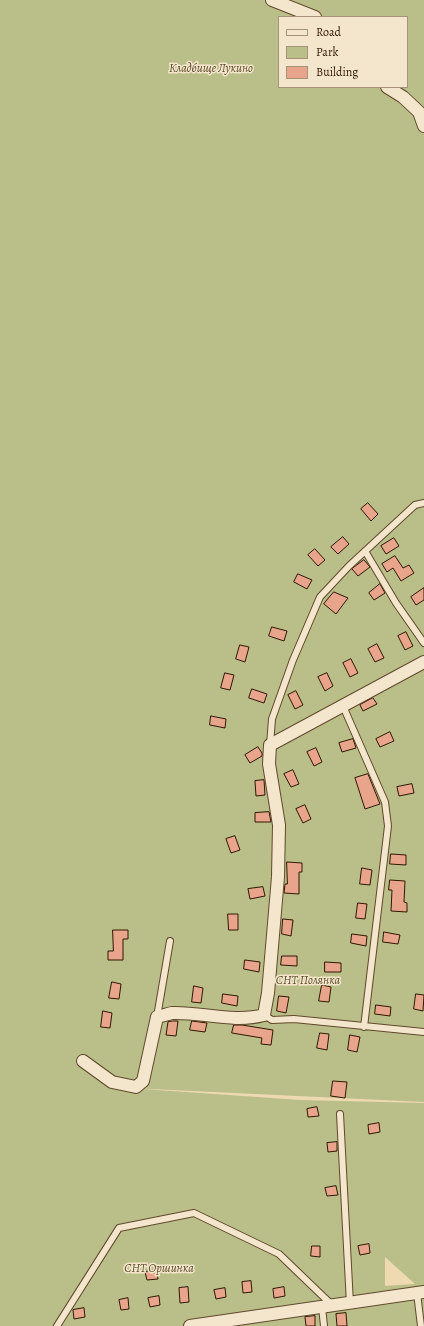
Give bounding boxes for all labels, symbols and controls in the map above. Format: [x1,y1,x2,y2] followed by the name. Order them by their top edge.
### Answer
[278,16,408,88] legend
[316,24,341,40] text: Road
[316,44,339,60] text: Park
[169,62,253,76] park label: Кладбище Лукино
[316,64,358,80] text: Building
[276,974,340,988] park label: СНТ Полянка
[124,1262,194,1276] park label: СНТ Оршинка

